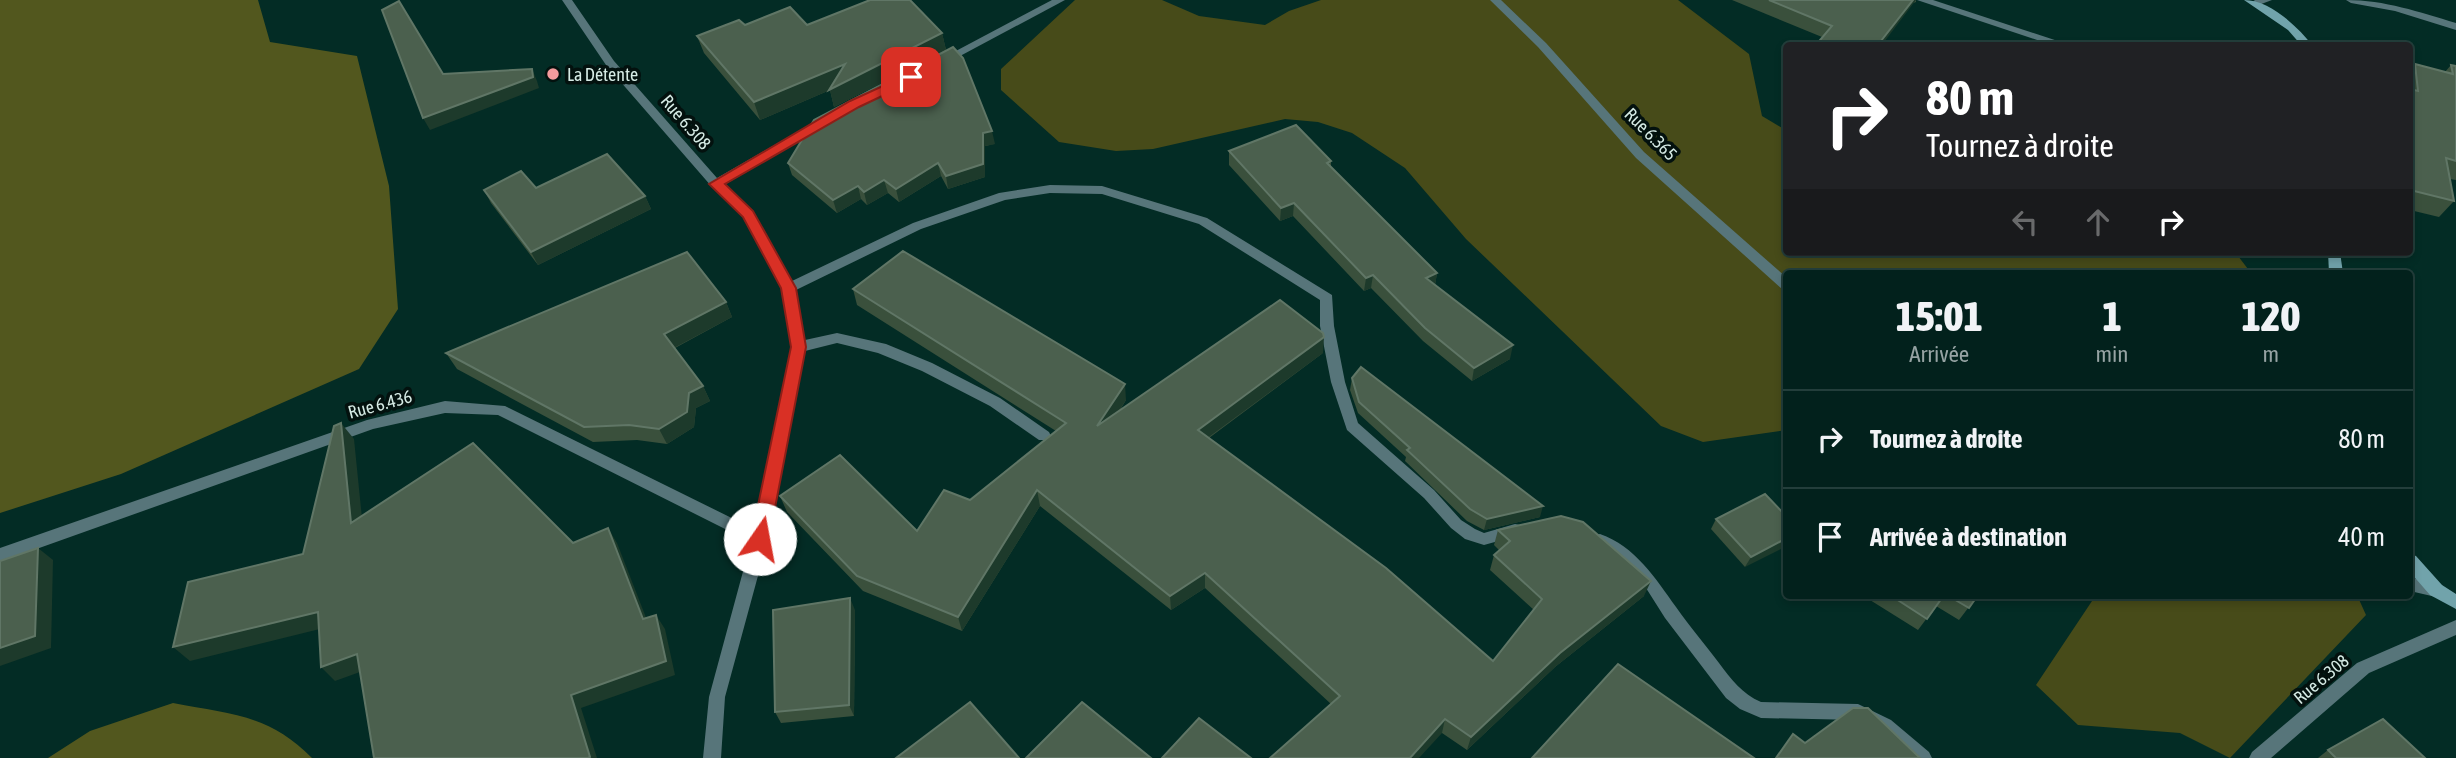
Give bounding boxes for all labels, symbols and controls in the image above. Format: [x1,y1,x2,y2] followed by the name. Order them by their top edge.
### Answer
[881,47,941,107] pin
[892,58,930,96] icon: arrive
[567,64,638,85] place label: La Détente
[545,66,561,82] marker: La Détente
[1926,69,2014,125] text: 80 m
[1811,70,1902,161] icon: right
[657,90,715,154] street label: Rue 6.308
[1620,103,1682,165] street label: Rue 6.365
[1926,127,2114,164] text: Tournez à droite
[2006,203,2044,241] icon: left
[2079,203,2117,241] icon: ahead
[2152,203,2190,241] icon: right
[1896,292,1983,340] text: 15:01
[2102,292,2122,340] text: 1
[2241,292,2300,340] text: 120
[1909,341,1969,367] text: Arrivée
[2096,341,2129,367] text: min
[2262,341,2279,367] text: m
[346,385,414,423] street label: Rue 6.436
[1811,420,1849,458] icon: right
[1870,424,2023,454] text: Tournez à droite
[2338,424,2385,454] text: 80 m
[723,502,797,576] position arrow
[1811,518,1849,556] icon: arrive
[1870,522,2067,552] text: Arrivée à destination
[2338,522,2385,552] text: 40 m
[2289,650,2353,708] street label: Rue 6.308

